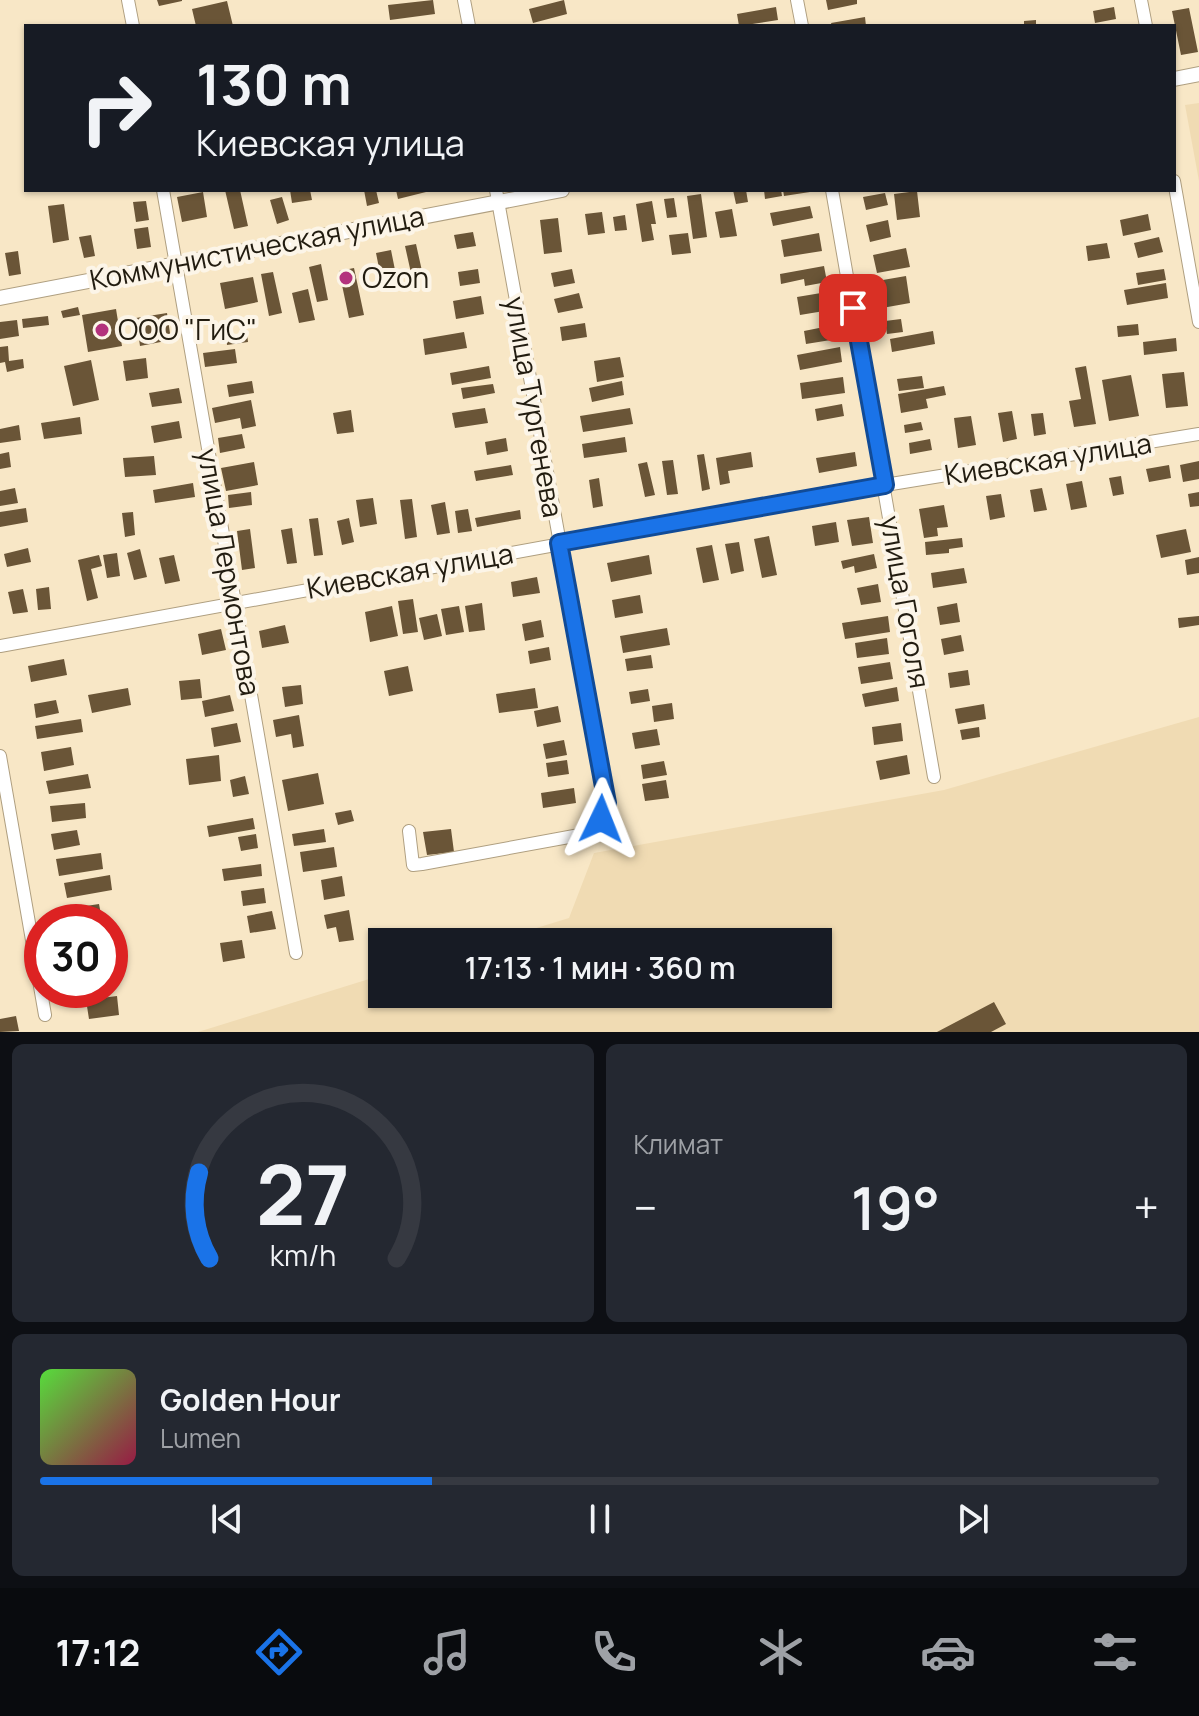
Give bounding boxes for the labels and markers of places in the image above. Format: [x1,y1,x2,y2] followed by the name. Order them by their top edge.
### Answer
[362,258,429,296] place label: Ozon
[337,269,355,287] marker: Ozon
[819,274,887,342] pin
[118,310,257,348] place label: ООО "ГиС"
[93,321,111,339] marker: ООО "ГиС"

